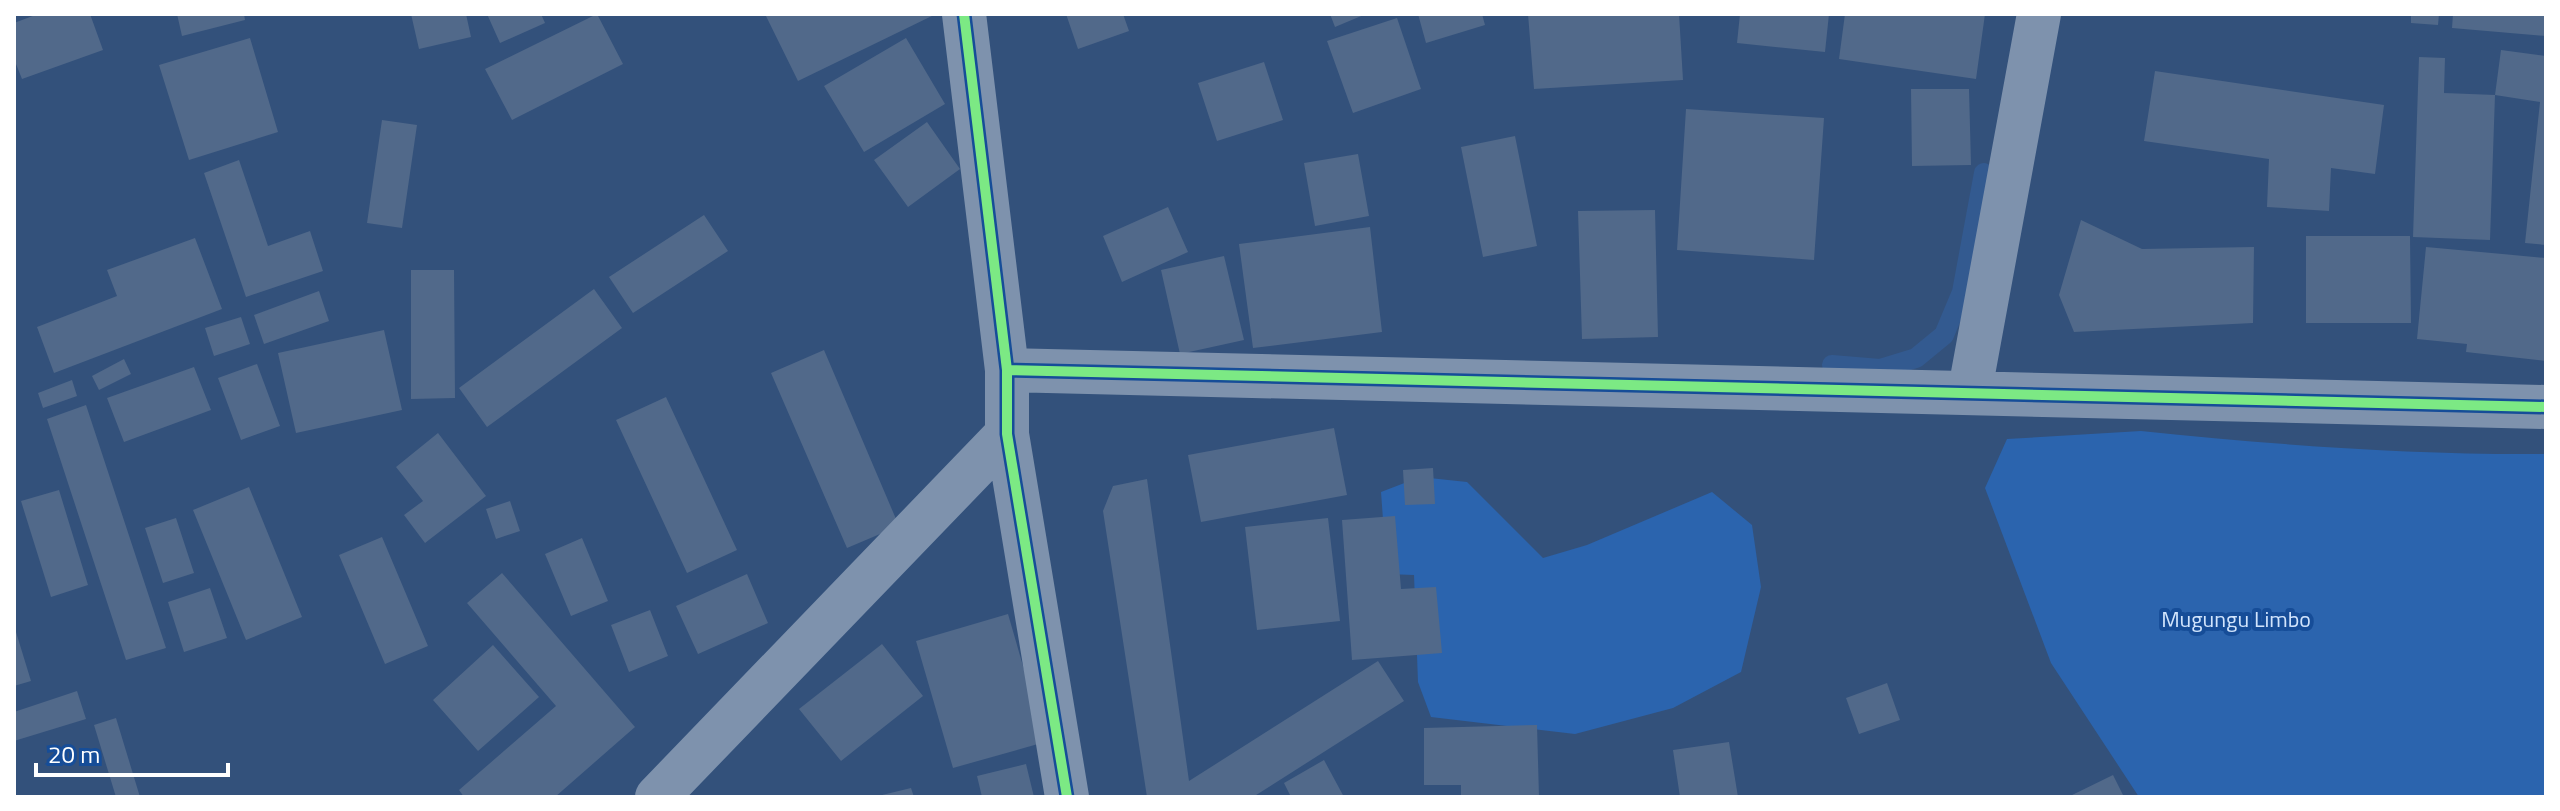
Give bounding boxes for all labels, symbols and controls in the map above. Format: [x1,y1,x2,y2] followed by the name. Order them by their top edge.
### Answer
[2161,602,2311,636] park label: Mugungu Limbo
[36,727,228,777] scale bar
[48,736,100,772] text: 20 m

